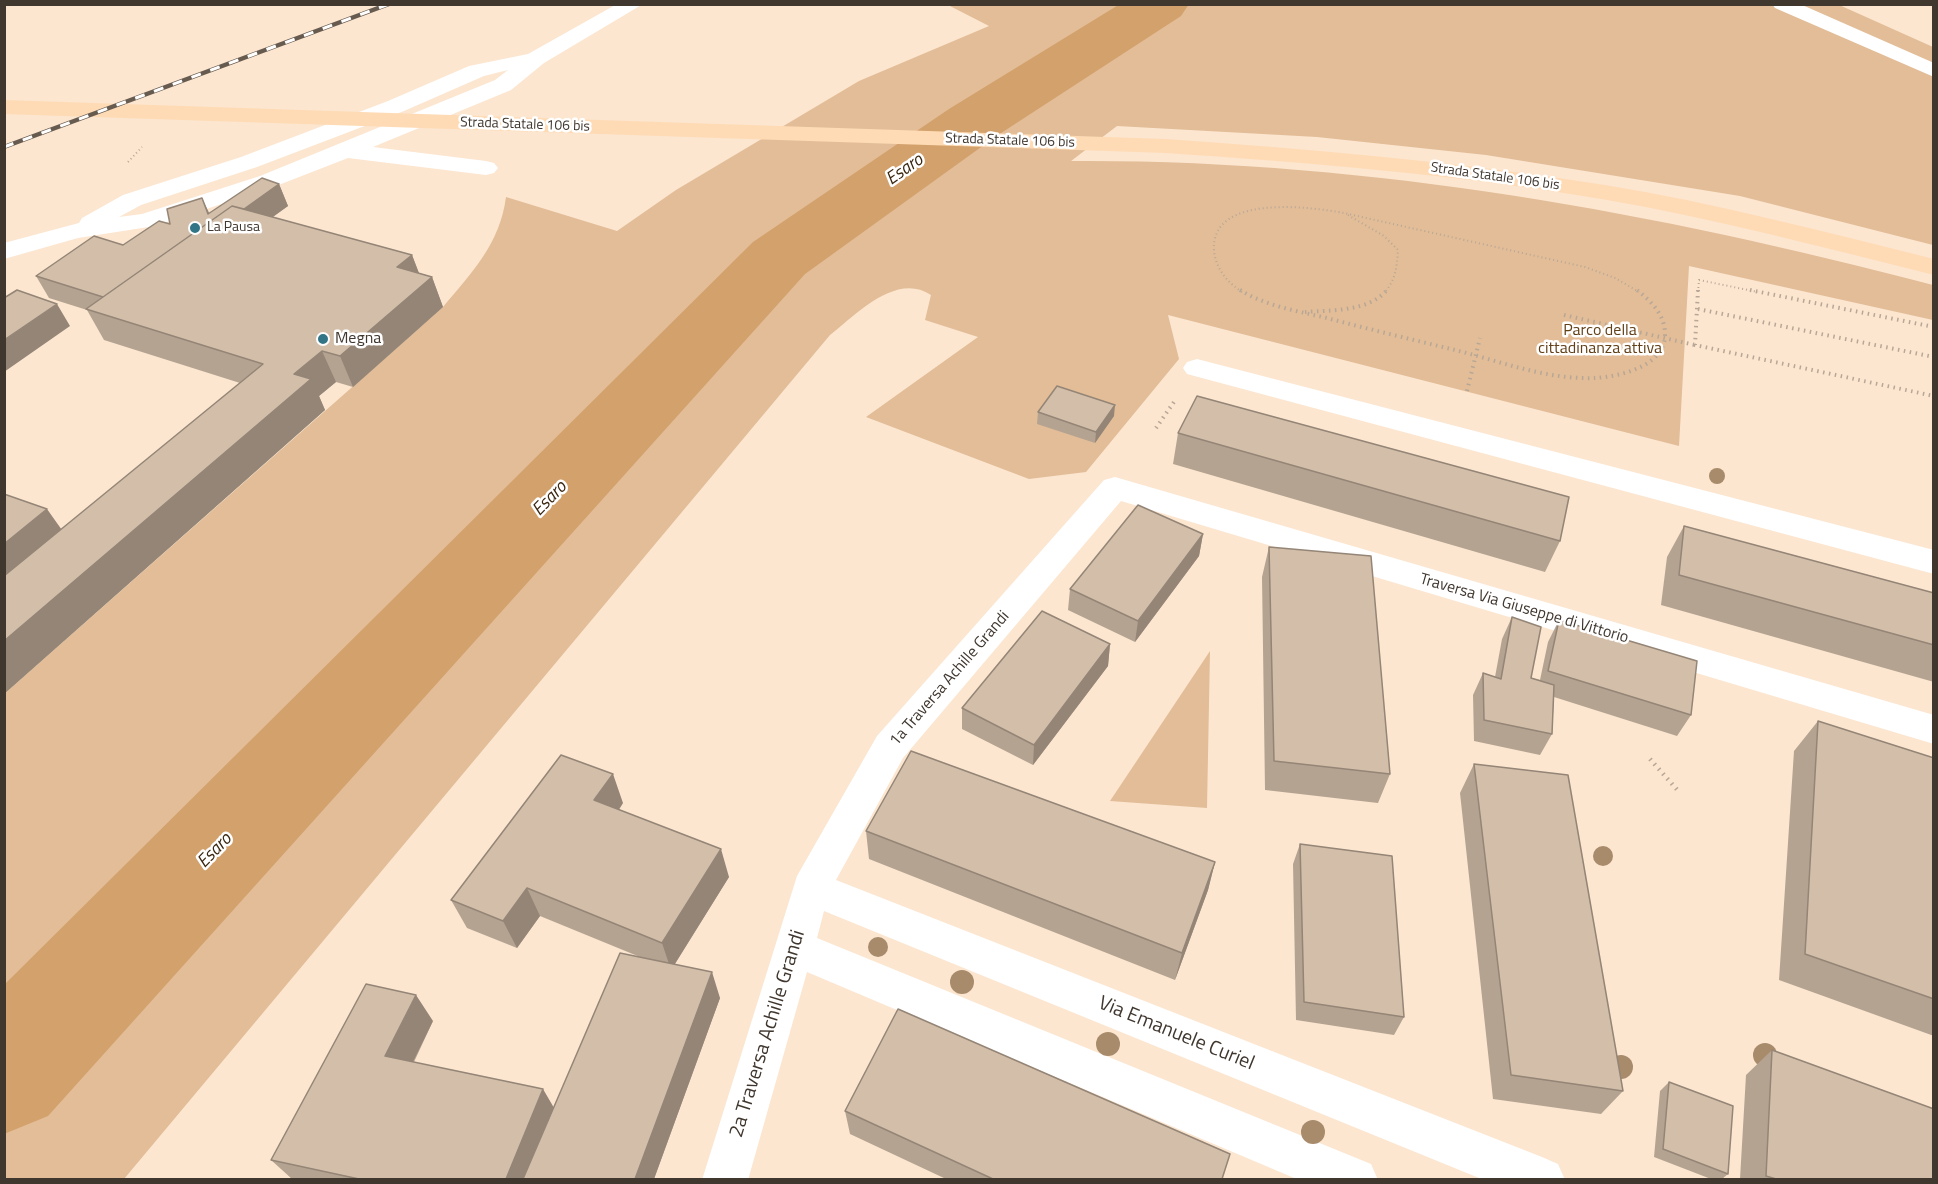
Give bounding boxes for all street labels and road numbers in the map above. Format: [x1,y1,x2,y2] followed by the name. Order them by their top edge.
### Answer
[460,114,590,136] street label: Strada Statale 106 bis
[945,130,1075,152] street label: Strada Statale 106 bis
[1429,160,1561,194] street label: Strada Statale 106 bis
[1417,570,1631,648] street label: Traversa Via Giuseppe di Vittorio
[886,608,1014,750] street label: 1a Traversa Achille Grandi
[725,927,811,1141] street label: 2a Traversa Achille Grandi
[1094,992,1258,1076] street label: Via Emanuele Curiel

